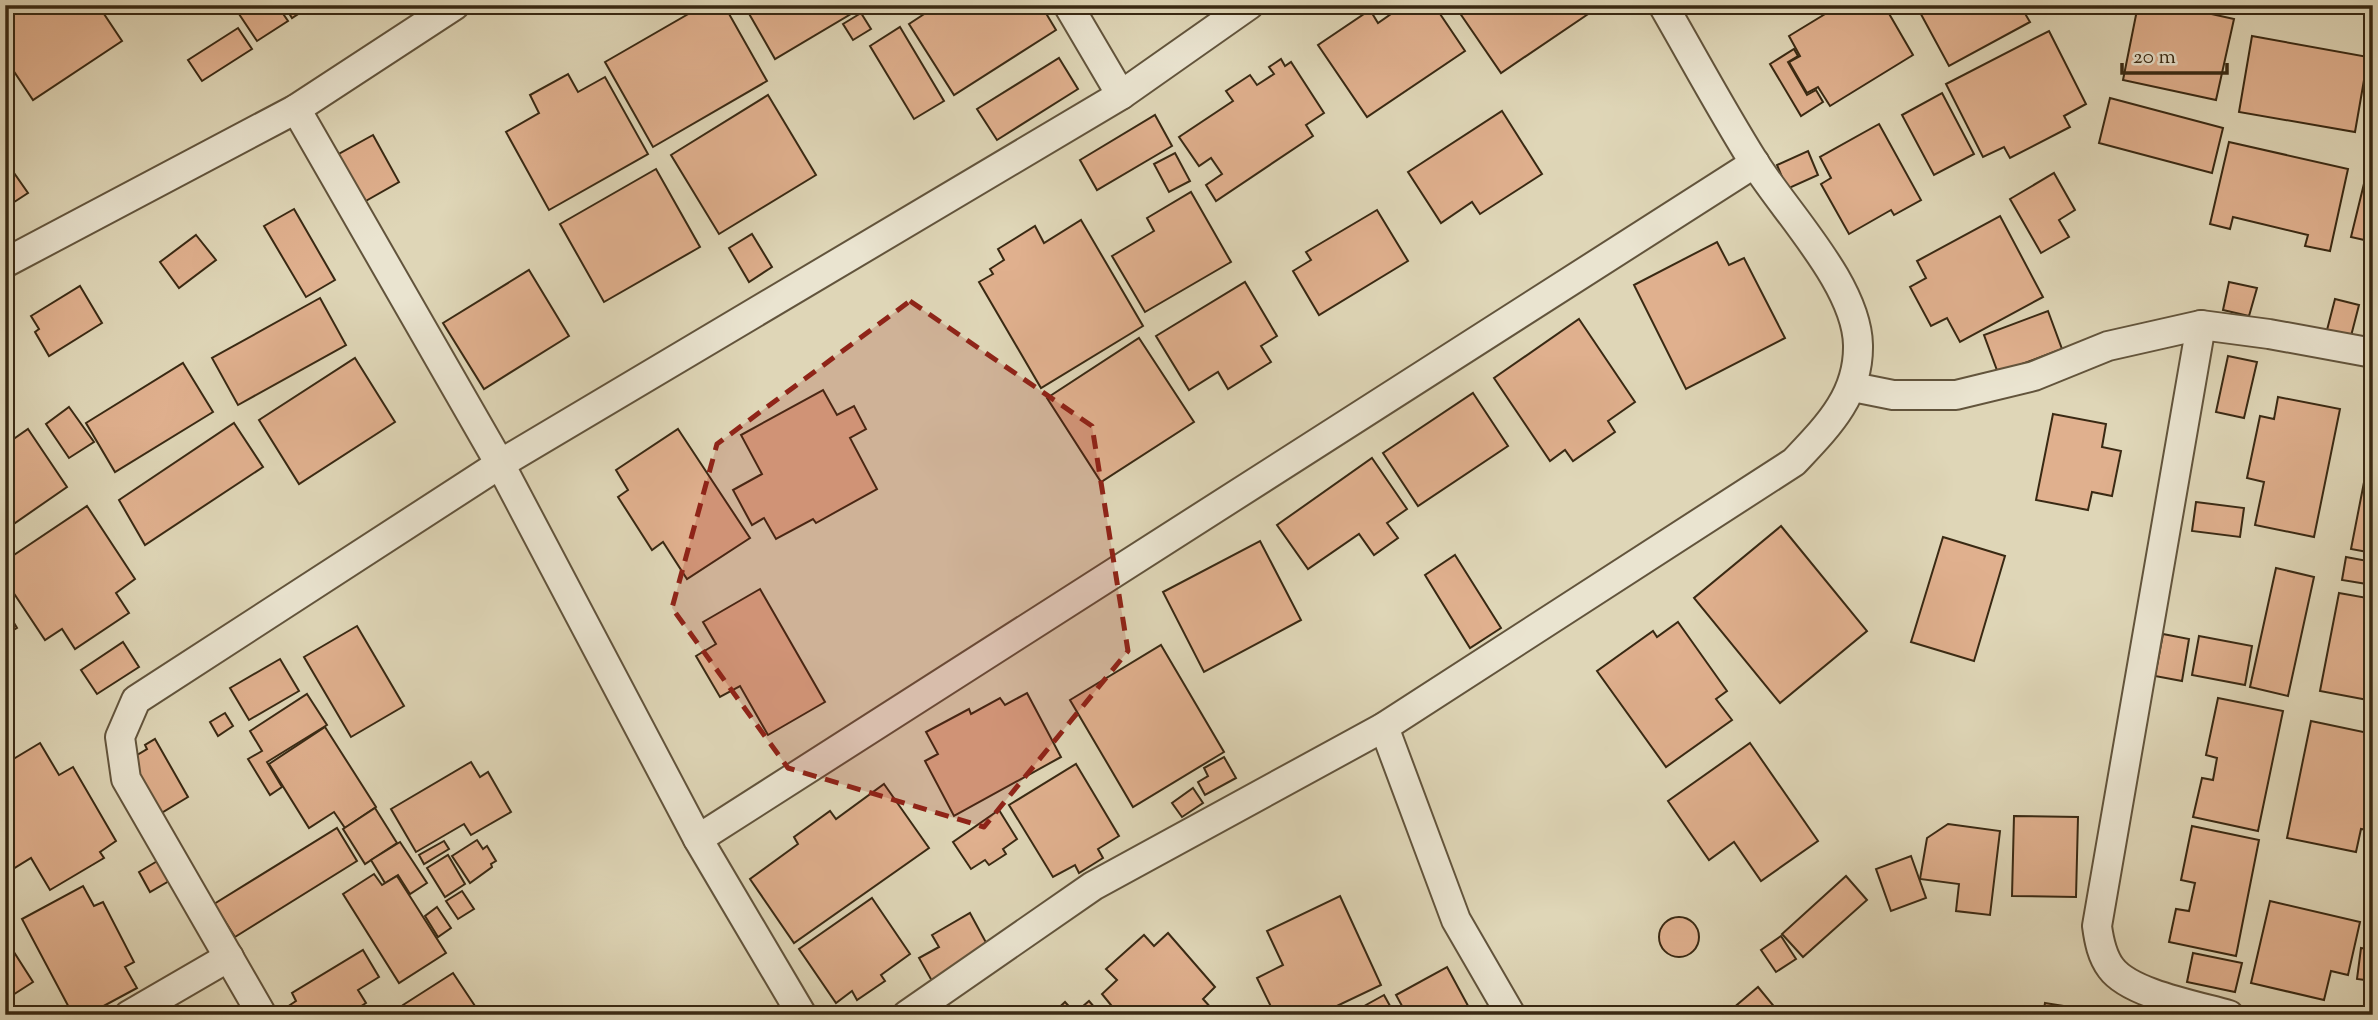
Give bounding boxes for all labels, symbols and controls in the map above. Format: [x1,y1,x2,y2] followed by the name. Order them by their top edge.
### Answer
[2122,32,2228,76] scale bar
[2133,43,2176,73] text: 20 m

